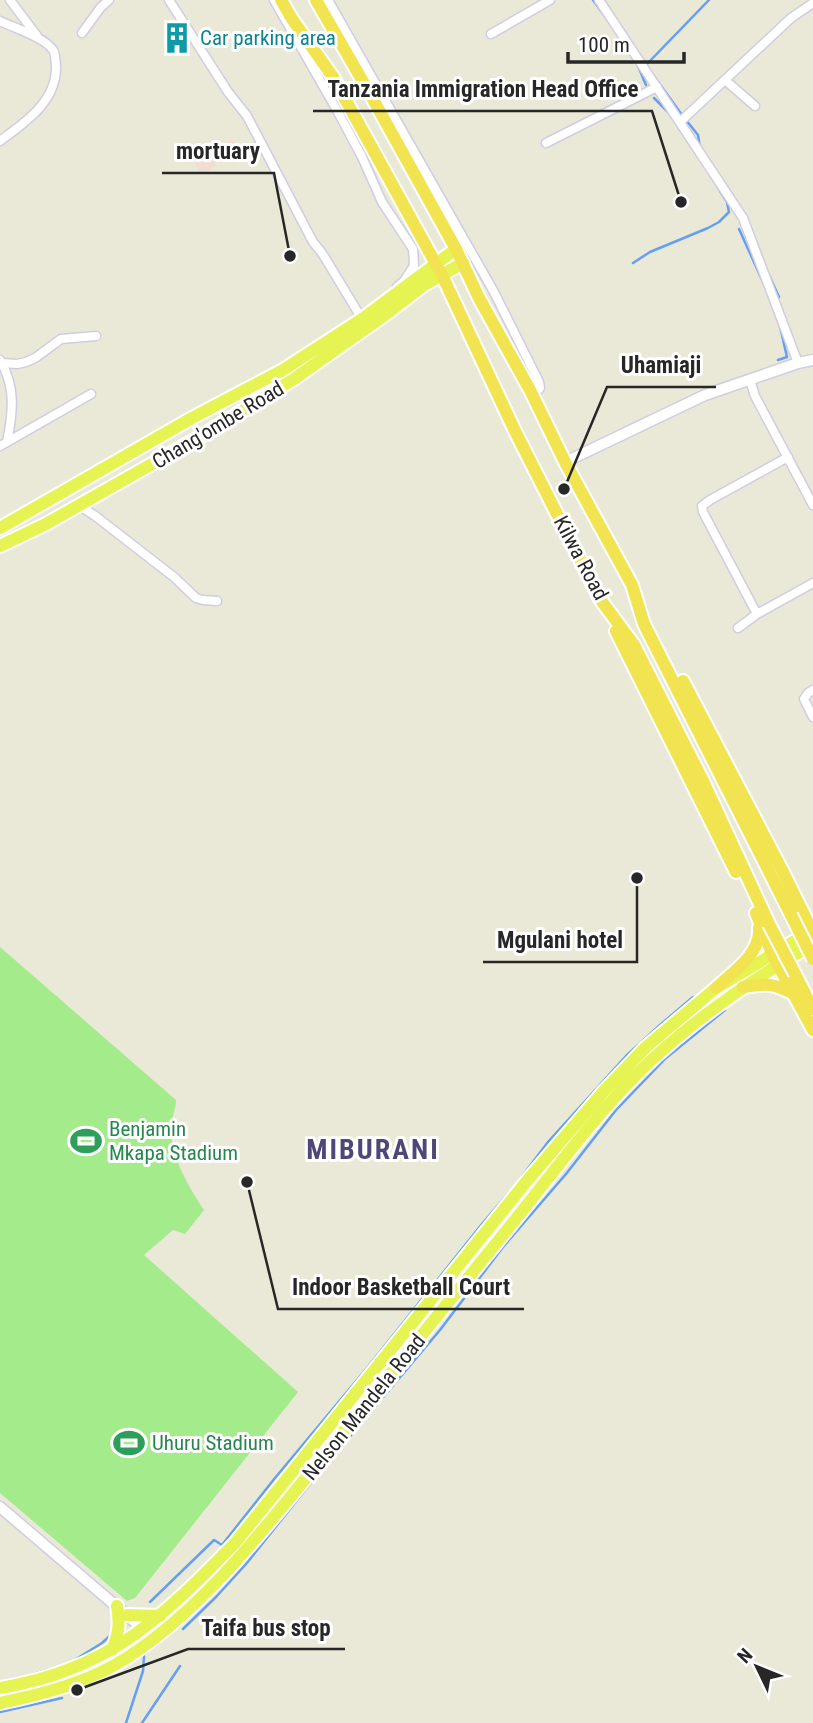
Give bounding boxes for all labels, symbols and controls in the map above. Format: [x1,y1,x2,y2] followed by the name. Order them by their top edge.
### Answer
[160,21,194,55] building icon: Car parking area
[568,21,684,65] scale bar
[200,26,336,50] place label: Car parking area
[578,33,630,57] text: 100 m
[313,67,652,111] callout: Tanzania Immigration Head Office
[328,76,638,103] text: Tanzania Immigration Head Office
[162,129,274,173] callout: mortuary
[176,138,261,165] text: mortuary
[607,343,716,387] callout: Uhamiaji
[621,352,701,379] text: Uhamiaji
[148,376,288,474] street label: Chang'ombe Road
[549,512,613,604] street label: Kilwa Road
[483,918,637,962] callout: Mgulani hotel
[497,927,623,954] text: Mgulani hotel
[109,1117,238,1165] place label: Benjamin Mkapa Stadium
[69,1124,103,1158] sports icon: Benjamin Mkapa Stadium
[306,1133,440,1166] district label: MIBURANI
[278,1265,524,1309] callout: Indoor Basketball Court
[292,1274,510,1301] text: Indoor Basketball Court
[298,1329,430,1485] street label: Nelson Mandela Road
[112,1426,146,1460] sports icon: Uhuru Stadium
[152,1431,274,1455] place label: Uhuru Stadium
[188,1605,345,1649] callout: Taifa bus stop
[201,1615,331,1642] text: Taifa bus stop
[722,1632,792,1702] north arrow
[733,1644,757,1668] text: N

